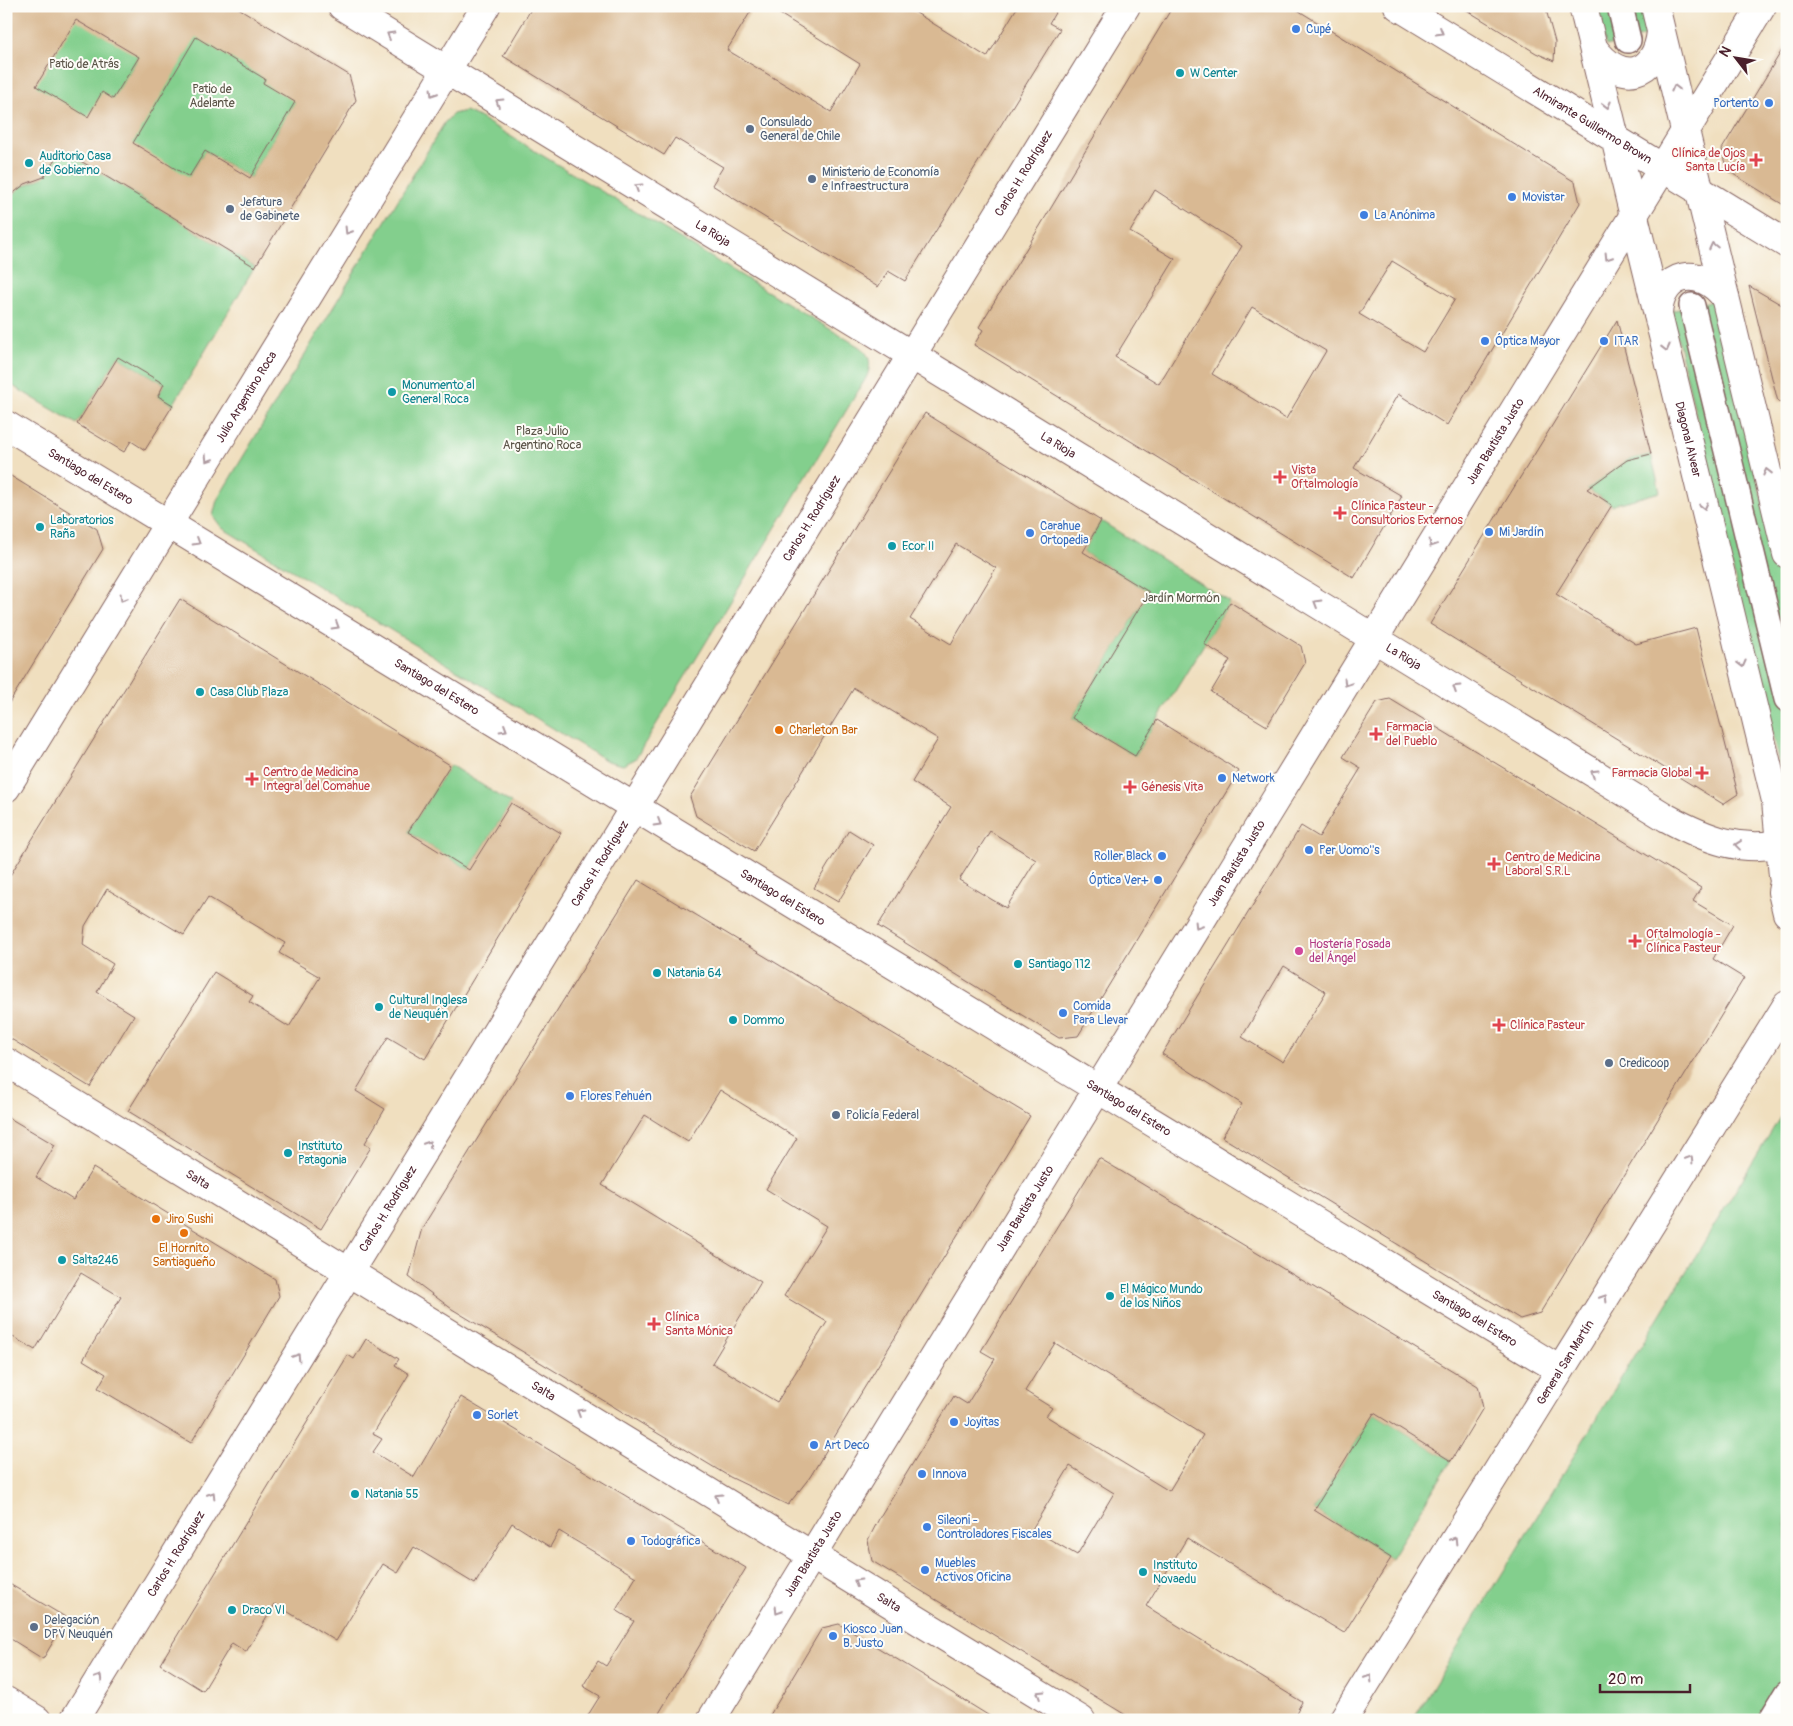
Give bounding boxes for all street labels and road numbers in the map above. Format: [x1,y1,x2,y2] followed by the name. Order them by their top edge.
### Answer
[1530,83,1655,167] street label: Almirante Guillermo Brown
[991,127,1056,219] street label: Carlos H. Rodríguez
[692,217,734,250] street label: La Rioja
[212,348,280,445] street label: Julio Argentino Roca
[1463,395,1528,487] street label: Juan Bautista Justo
[1672,400,1705,479] street label: Diagonal Alvear
[1038,428,1079,462] street label: La Rioja
[45,445,136,508] street label: Santiago del Estero
[779,472,844,564] street label: Carlos H. Rodríguez
[1383,640,1424,673] street label: La Rioja
[391,655,482,719] street label: Santiago del Estero
[1204,817,1269,909] street label: Juan Bautista Justo
[568,818,632,909] street label: Carlos H. Rodríguez
[737,866,828,929] street label: Santiago del Estero
[1083,1076,1174,1140] street label: Santiago del Estero
[993,1162,1057,1254] street label: Juan Bautista Justo
[356,1163,420,1254] street label: Carlos H. Rodríguez
[183,1166,213,1193] street label: Salta
[1429,1287,1521,1350] street label: Santiago del Estero
[1533,1317,1597,1407] street label: General San Martín
[528,1378,559,1404] street label: Salta
[781,1507,845,1600] street label: Juan Bautista Justo
[144,1508,208,1600] street label: Carlos H. Rodríguez
[874,1589,904,1616] street label: Salta

